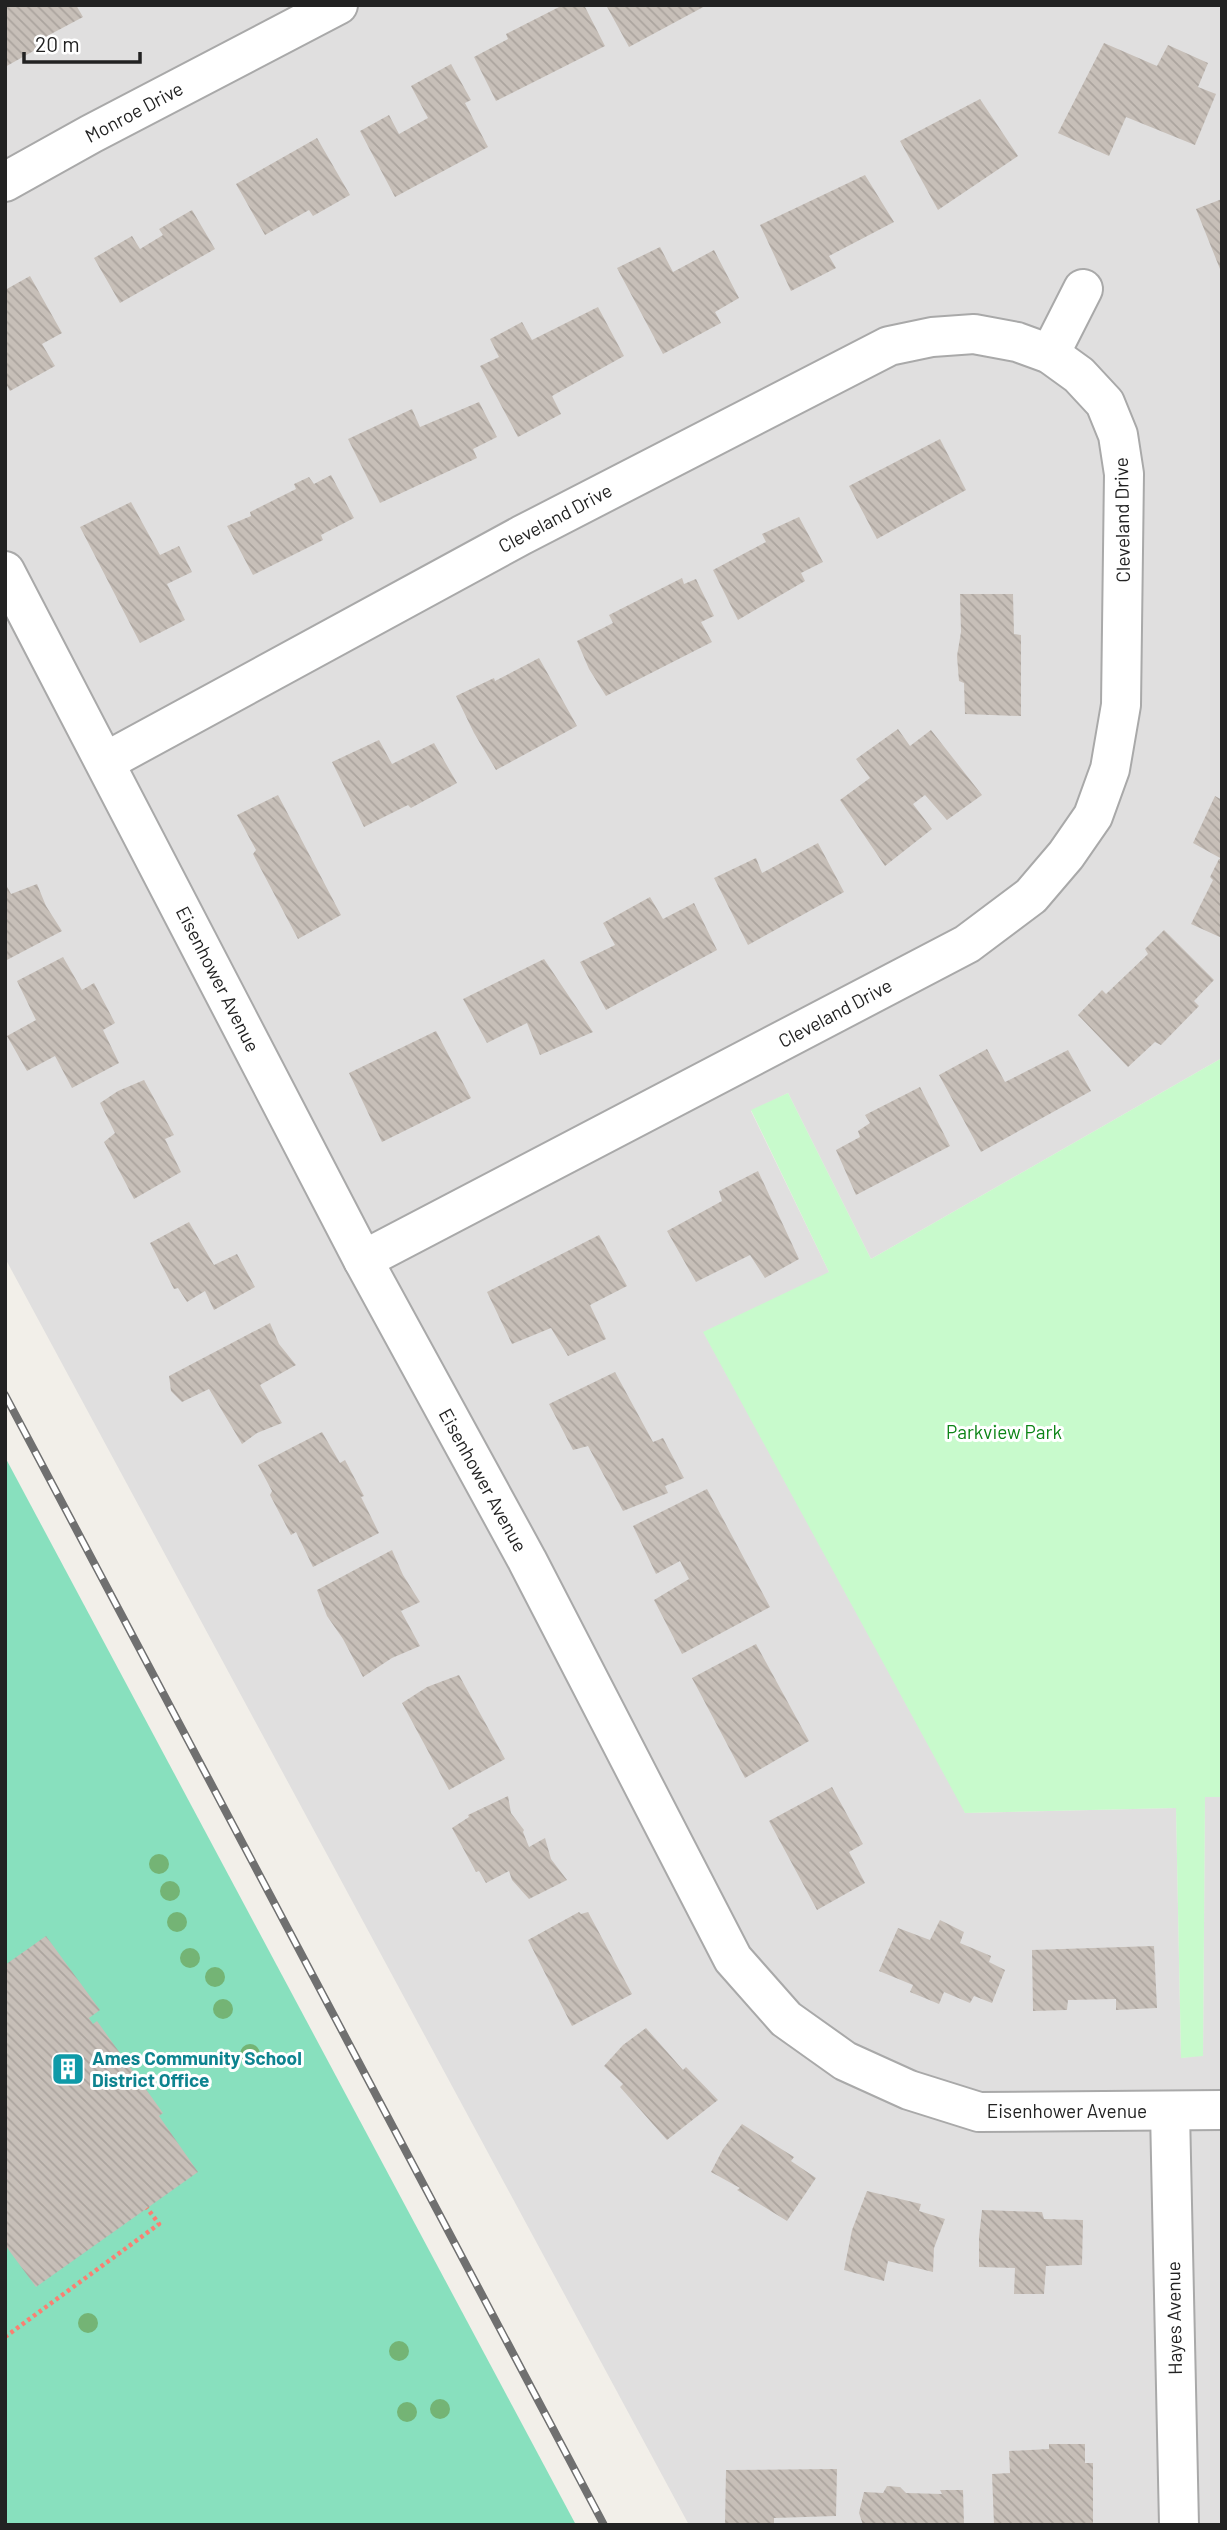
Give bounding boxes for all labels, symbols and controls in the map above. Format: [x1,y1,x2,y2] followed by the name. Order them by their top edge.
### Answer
[24,21,140,65] scale bar
[35,31,80,56] text: 20 m
[81,76,187,147] street label: Monroe Drive
[1109,457,1134,583] street label: Cleveland Drive
[494,478,615,557] street label: Cleveland Drive
[172,902,265,1056] street label: Eisenhower Avenue
[774,973,895,1052] street label: Cleveland Drive
[434,1404,532,1556] street label: Eisenhower Avenue
[946,1420,1062,1443] park label: Parkview Park
[92,2046,302,2091] place label: Ames Community School District Office
[49,2050,87,2088] building icon: Ames Community School District Office
[987,2099,1147,2122] street label: Eisenhower Avenue
[1161,2261,1186,2375] street label: Hayes Avenue

